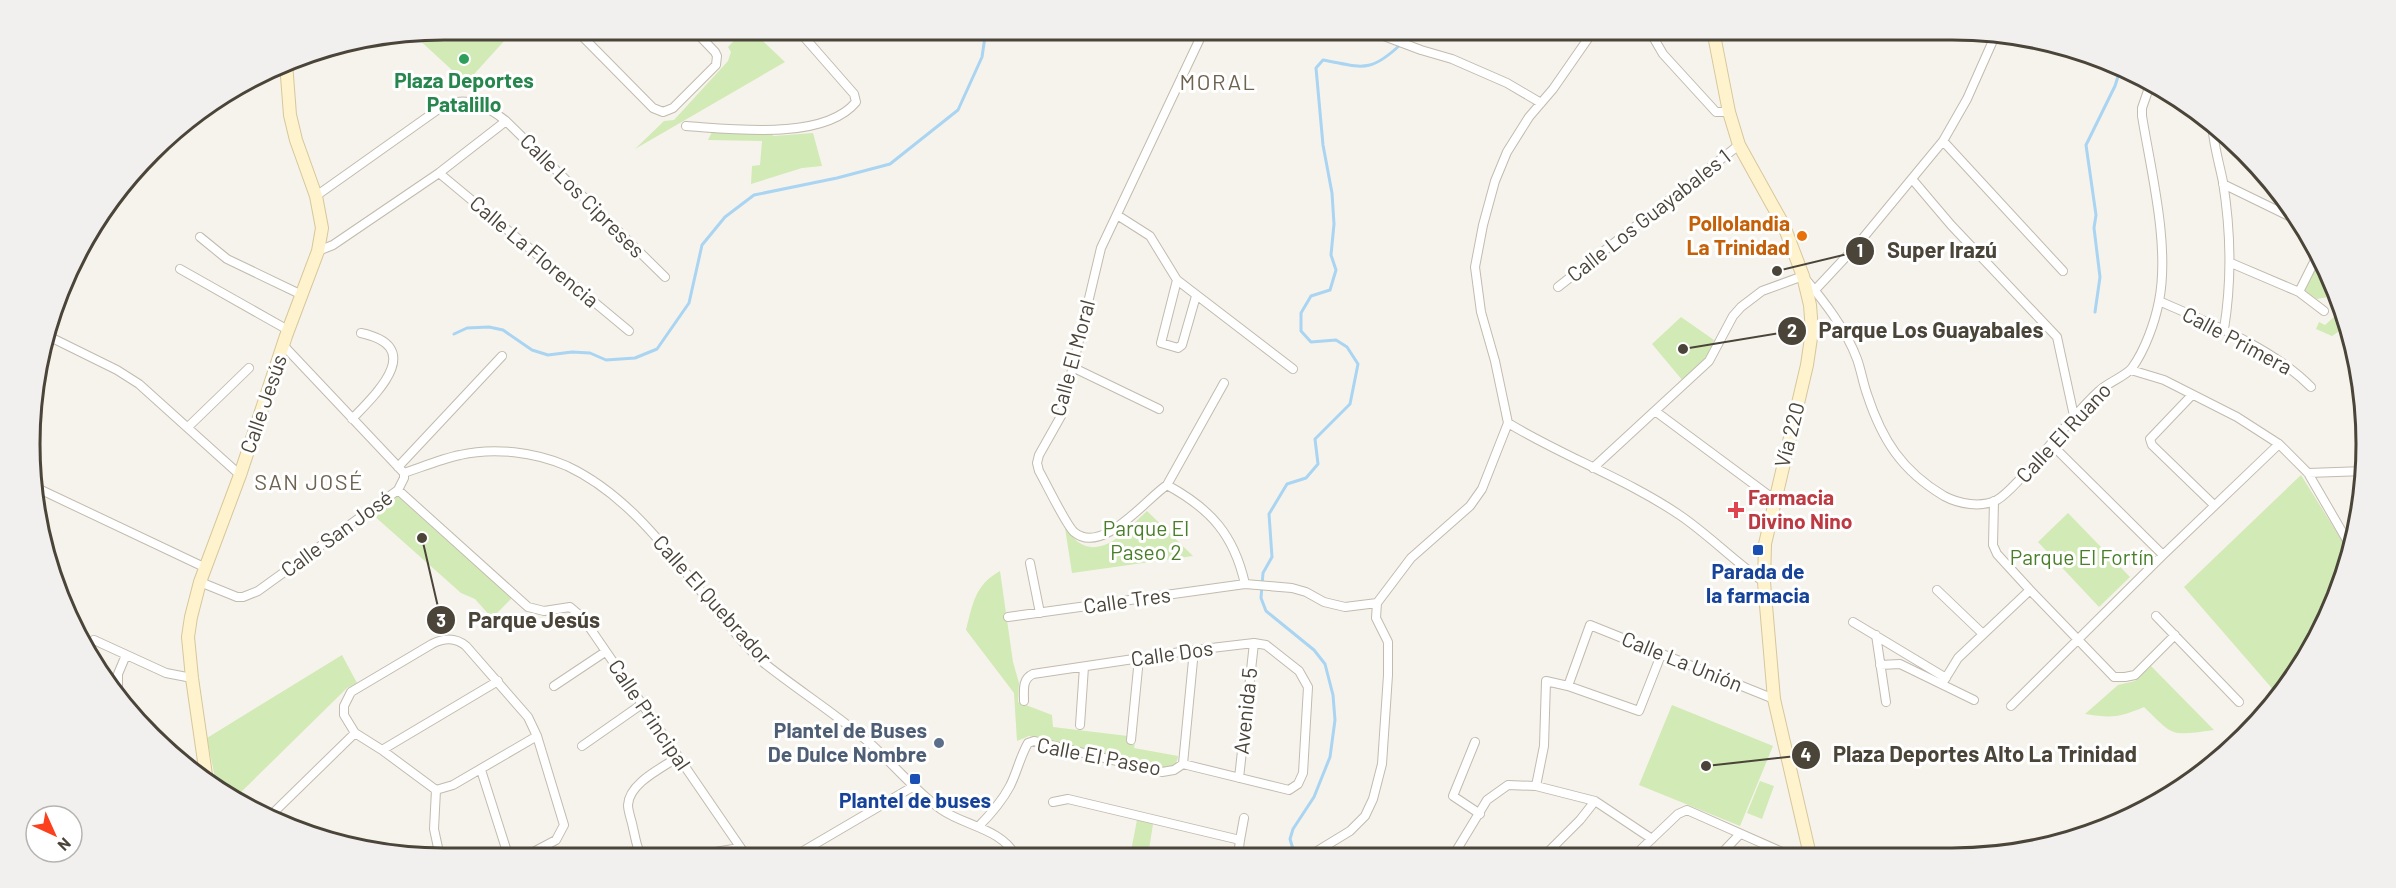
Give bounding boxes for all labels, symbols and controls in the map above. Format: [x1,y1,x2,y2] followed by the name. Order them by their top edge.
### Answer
[457,52,471,66] marker: Plaza Deportes Patalillo
[394,67,534,116] place label: Plaza Deportes Patalillo
[1179,68,1257,94] district label: MORAL
[516,128,650,262] street label: Calle Los Cipreses
[1561,143,1735,286] street label: Calle Los Guayabales 1
[466,190,604,312] street label: Calle La Florencia
[1687,210,1790,259] place label: Pollolandia La Trinidad
[1795,229,1809,243] marker: Pollolandia La Trinidad
[1845,231,2009,271] callout: Super Irazú
[1887,236,1997,262] text: Super Irazú
[1857,239,1863,261] text: 1
[1044,297,1099,419] street label: Calle El Moral
[2179,300,2297,379] street label: Calle Primera
[1777,311,2056,351] callout: Parque Los Guayabales
[1819,316,2043,342] text: Parque Los Guayabales
[1787,319,1797,341] text: 2
[234,351,291,456] street label: Calle Jesús
[2010,377,2116,487] street label: Calle El Ruano
[1768,400,1809,470] street label: Vía 220
[254,468,364,494] district label: SAN JOSÉ
[275,484,397,582] street label: Calle San José
[1748,484,1852,533] place label: Farmacia Divino Nino
[1729,503,1743,517] marker: Farmacia Divino Nino
[1103,515,1189,564] park label: Parque El Paseo 2
[649,529,778,669] street label: Calle El Quebrador
[1751,543,1765,557] marker: Parada de la farmacia
[2010,544,2154,569] park label: Parque El Fortín
[1706,558,1810,607] place label: Parada de la farmacia
[1082,581,1172,618] street label: Calle Tres
[426,600,612,640] callout: Parque Jesús
[468,606,600,632] text: Parque Jesús
[436,609,446,631] text: 3
[1618,625,1747,696] street label: Calle La Unión
[1129,634,1215,671] street label: Calle Dos
[604,654,697,774] street label: Calle Principal
[1228,666,1261,755] street label: Avenida 5
[768,717,927,766] place label: Plantel de Buses De Dulce Nombre
[1035,731,1163,780] street label: Calle El Paseo
[1791,735,2149,775] callout: Plaza Deportes Alto La Trinidad
[932,736,946,750] marker: Plantel de Buses De Dulce Nombre
[1833,740,2137,766] text: Plaza Deportes Alto La Trinidad
[1801,743,1812,765] text: 4
[908,772,922,786] marker: Plantel de buses
[839,787,991,812] place label: Plantel de buses
[24,804,84,864] north arrow
[54,834,75,855] text: N

